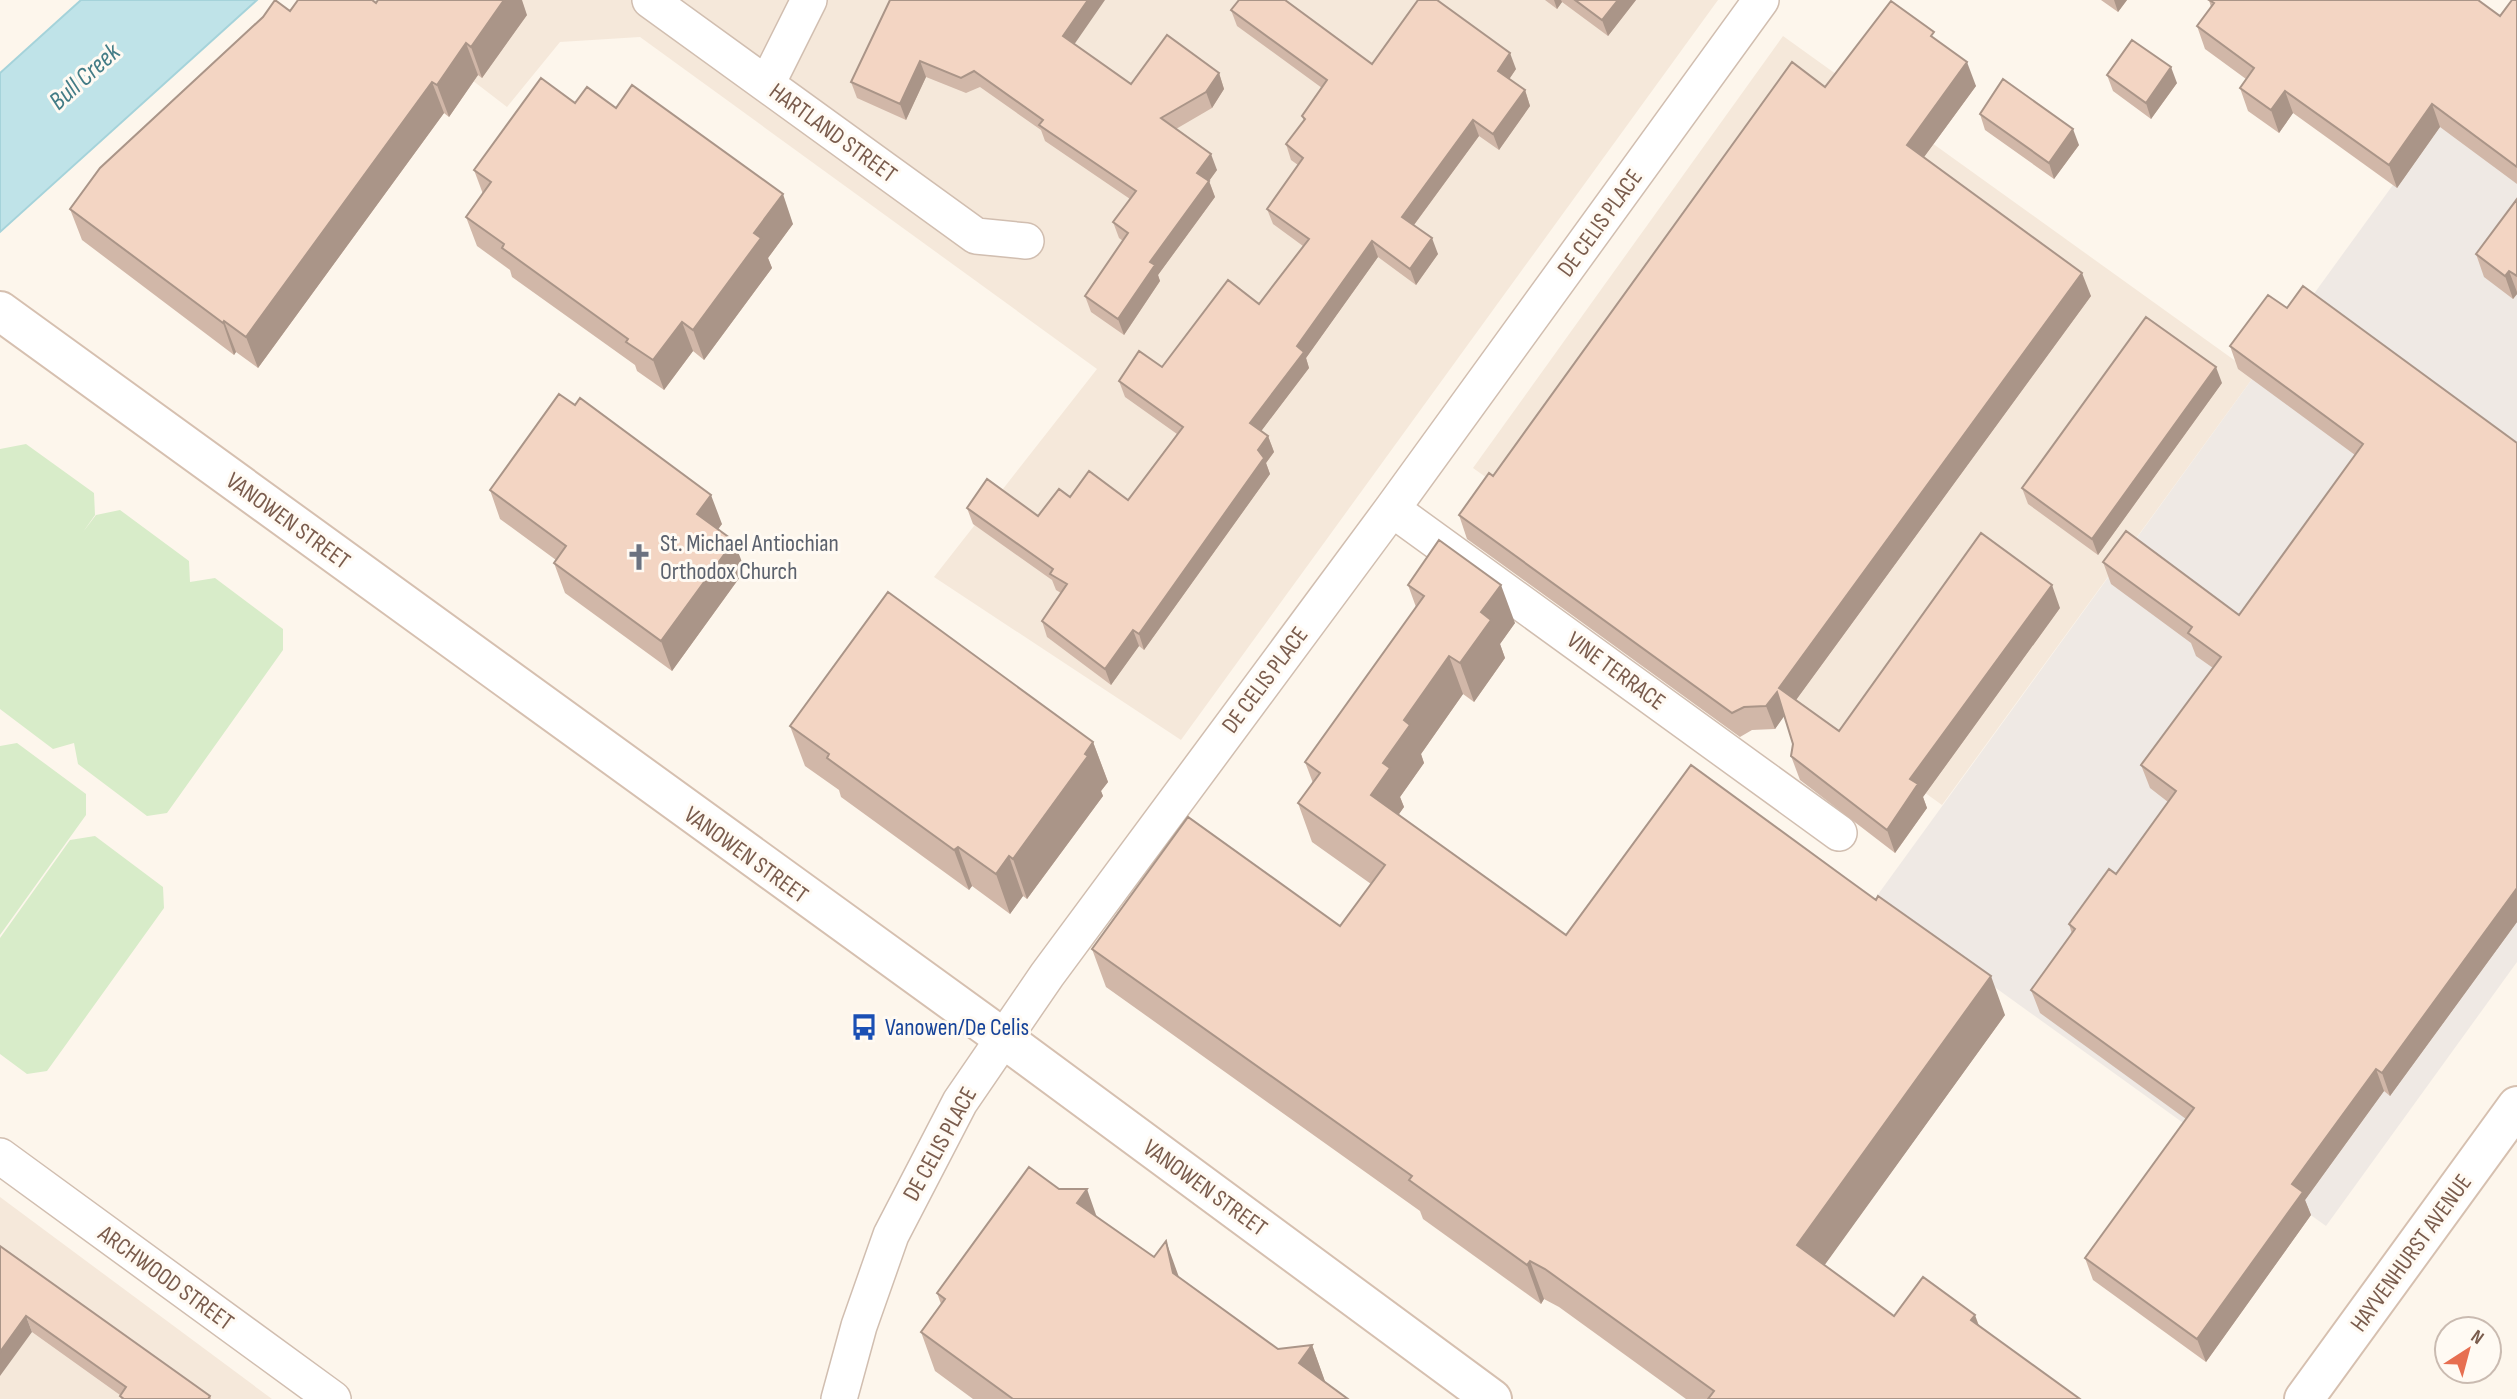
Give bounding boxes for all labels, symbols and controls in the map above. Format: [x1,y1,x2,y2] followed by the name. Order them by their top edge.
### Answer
[43,36,128,117] water label: Bull Creek
[764,77,903,189] street label: HARTLAND STREET
[1551,164,1649,282] street label: DE CELIS PLACE
[220,466,356,576] street label: VANOWEN STREET
[660,529,839,586] place label: St. Michael Antiochian Orthodox Church
[624,542,654,572] church icon: St. Michael Antiochian Orthodox Church
[1216,621,1314,739] street label: DE CELIS PLACE
[1561,626,1671,716] street label: VINE TERRACE
[678,800,814,910] street label: VANOWEN STREET
[849,1012,879,1042] bus stop icon: Vanowen/De Celis
[885,1013,1029,1042] place label: Vanowen/De Celis
[897,1082,983,1206] street label: DE CELIS PLACE
[1137,1133,1273,1243] street label: VANOWEN STREET
[2344,1169,2478,1337] street label: HAYVENHURST AVENUE
[92,1219,240,1337] street label: ARCHWOOD STREET
[2433,1315,2503,1385] north arrow

